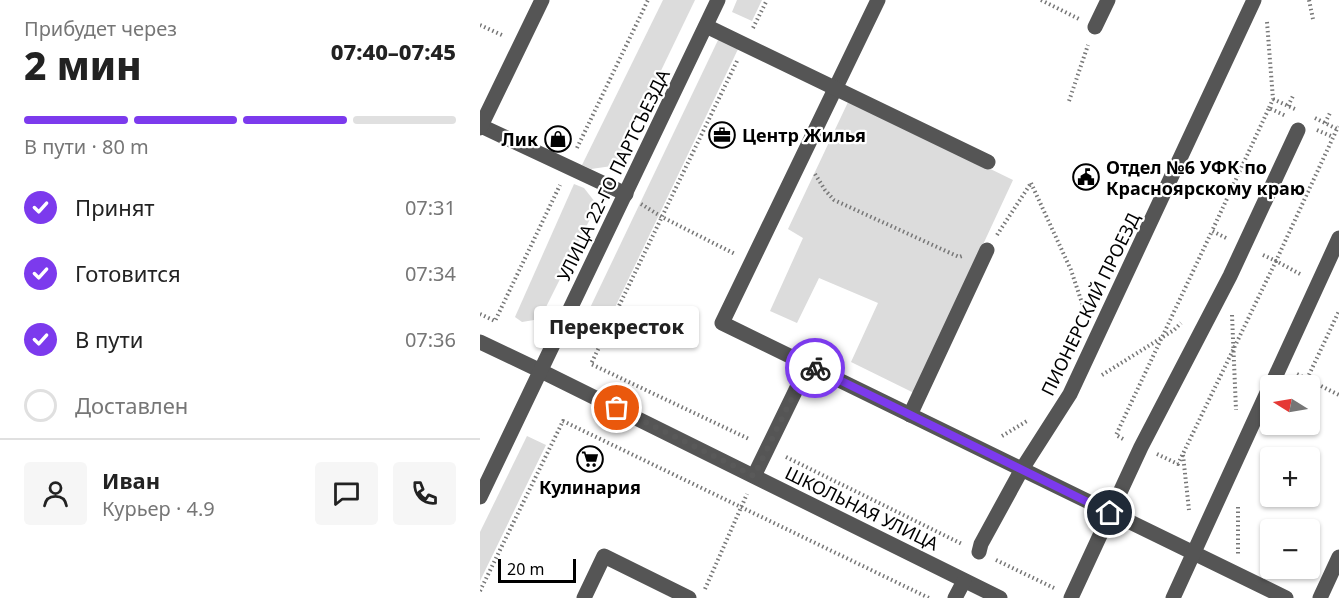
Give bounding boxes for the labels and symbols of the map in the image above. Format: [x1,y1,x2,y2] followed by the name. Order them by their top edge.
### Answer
[551,65,675,285] street label: УЛИЦА 22-ГО ПАРТСЪЕЗДА
[707,120,737,150] office icon: Центр Жилья
[742,123,866,147] place label: Центр Жилья
[543,124,573,154] shop icon: Лик
[502,127,538,151] place label: Лик
[1106,155,1305,200] place label: Отдел №6 УФК по Красноярскому краю
[1071,162,1101,192] public building icon: Отдел №6 УФК по Красноярскому краю
[1035,209,1145,399] street label: ПИОНЕРСКИЙ ПРОЕЗД
[534,306,699,348] callout: Перекресток
[785,338,845,398] courier
[1260,375,1320,435] north arrow
[591,382,642,433] pin
[575,444,605,474] supermarket icon: Кулинария
[781,460,943,556] street label: ШКОЛЬНАЯ УЛИЦА
[539,475,641,499] place label: Кулинария
[1084,487,1135,538] pin
[498,556,576,584] scale bar

